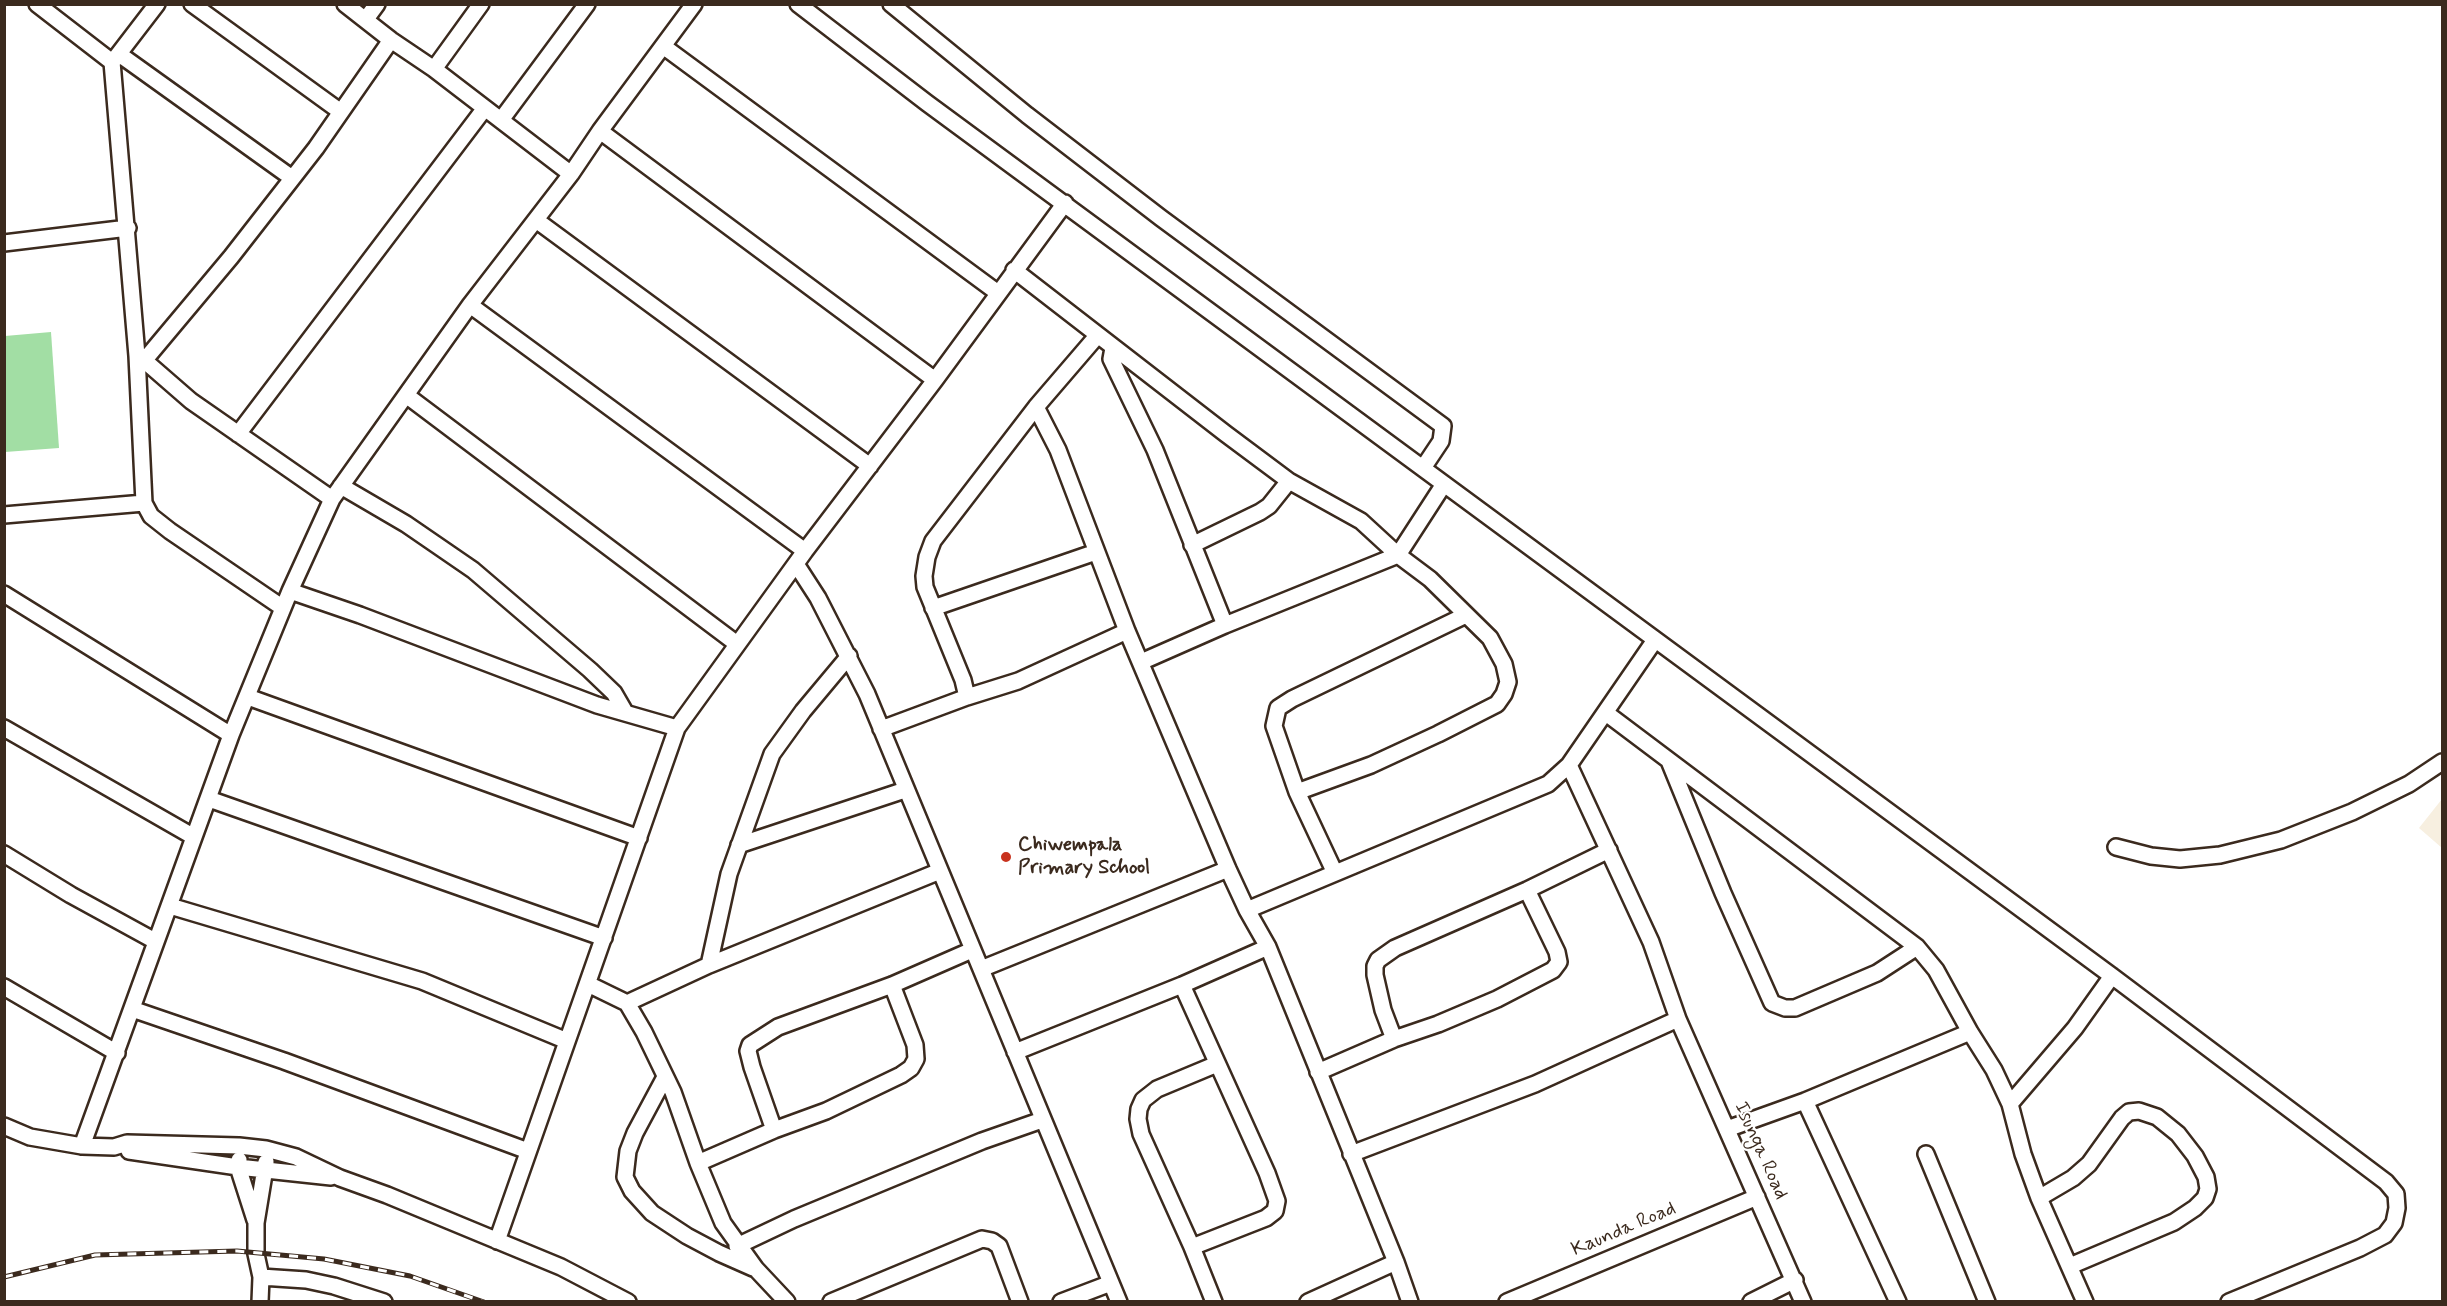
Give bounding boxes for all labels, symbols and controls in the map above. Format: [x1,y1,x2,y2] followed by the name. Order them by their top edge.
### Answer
[1018,834,1150,881] place label: Chiwempala Primary School
[999,850,1013,864] marker: Chiwempala Primary School
[1728,1098,1792,1204] street label: Isunga Road
[1568,1197,1680,1263] street label: Kaunda Road

